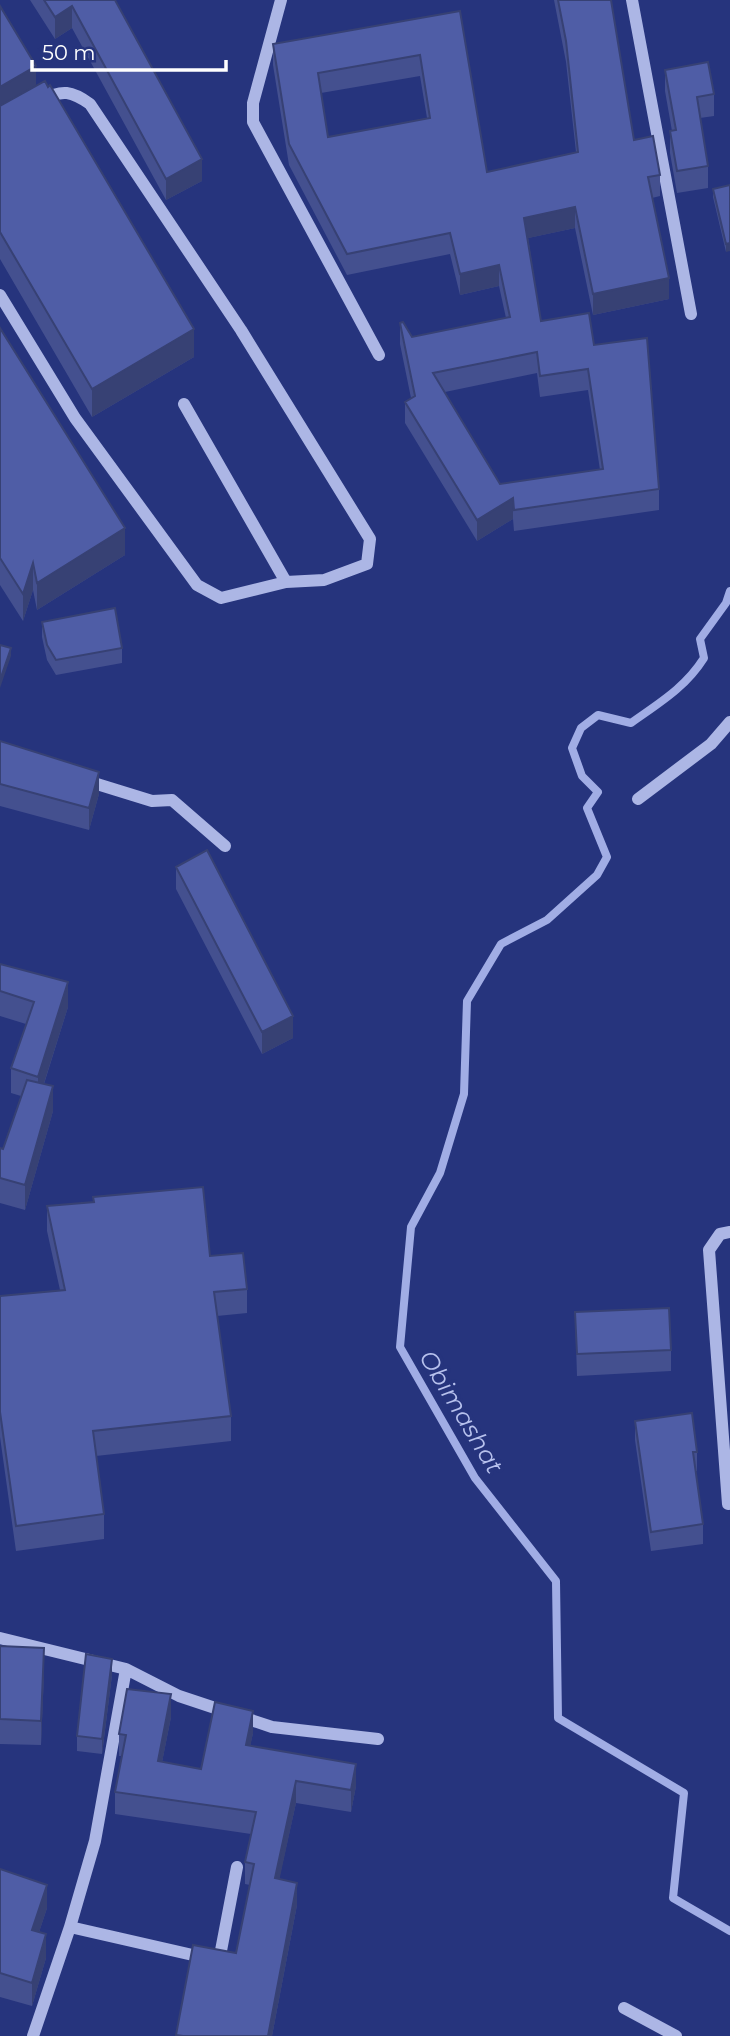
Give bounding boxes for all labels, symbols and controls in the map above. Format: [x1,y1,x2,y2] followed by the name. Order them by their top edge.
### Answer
[32,28,226,72] scale bar
[42,40,96,65] text: 50 m
[413,1345,510,1479] water label: Obimashat

